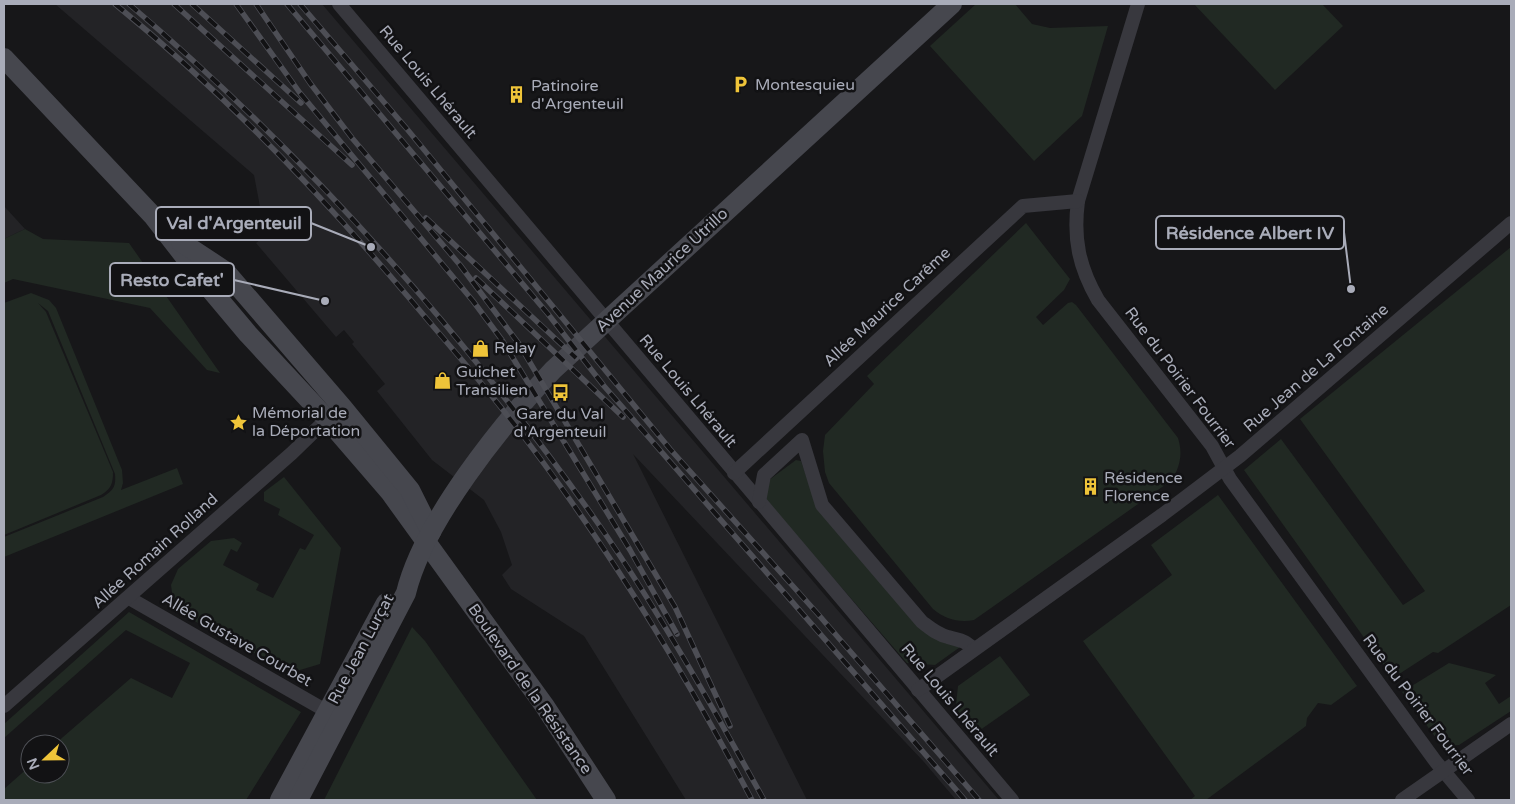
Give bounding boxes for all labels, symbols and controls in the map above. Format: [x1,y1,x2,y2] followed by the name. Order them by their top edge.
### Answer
[375,21,481,143] street label: Rue Louis Lhérault
[731,75,751,95] parking icon: Montesquieu
[755,75,855,95] place label: Montesquieu
[531,76,624,114] place label: Patinoire d'Argenteuil
[507,85,527,105] building icon: Patinoire d'Argenteuil
[592,204,732,336] street label: Avenue Maurice Utrillo
[156,207,311,240] callout: Val d'Argenteuil
[166,212,302,234] text: Val d'Argenteuil
[1156,216,1344,249] callout: Résidence Albert IV
[1166,222,1335,244] text: Résidence Albert IV
[819,243,955,371] street label: Allée Maurice Carême
[110,263,234,296] callout: Resto Cafet'
[120,269,224,291] text: Resto Cafet'
[1239,300,1393,436] street label: Rue Jean de La Fontaine
[1120,303,1240,453] street label: Rue du Poirier Fourrier
[635,330,741,452] street label: Rue Louis Lhérault
[470,338,490,358] shop icon: Relay
[494,338,536,358] place label: Relay
[456,362,528,400] place label: Guichet Transilien
[432,371,452,391] shop icon: Guichet Transilien
[550,382,570,402] bus stop icon: Gare du Val d'Argenteuil
[252,403,360,441] place label: Mémorial de la Déportation
[514,404,606,442] place label: Gare du Val d'Argenteuil
[228,412,248,432] place icon: Mémorial de la Déportation
[1104,468,1183,506] place label: Résidence Florence
[1080,477,1100,497] building icon: Résidence Florence
[88,489,222,613] street label: Allée Romain Rolland
[158,589,316,691] street label: Allée Gustave Courbet
[324,590,398,708] street label: Rue Jean Lurçat
[463,600,597,778] street label: Boulevard de la Résistance
[1358,630,1478,780] street label: Rue du Poirier Fourrier
[897,639,1003,761] street label: Rue Louis Lhérault
[20,734,70,784] north arrow
[23,755,43,772] text: N

